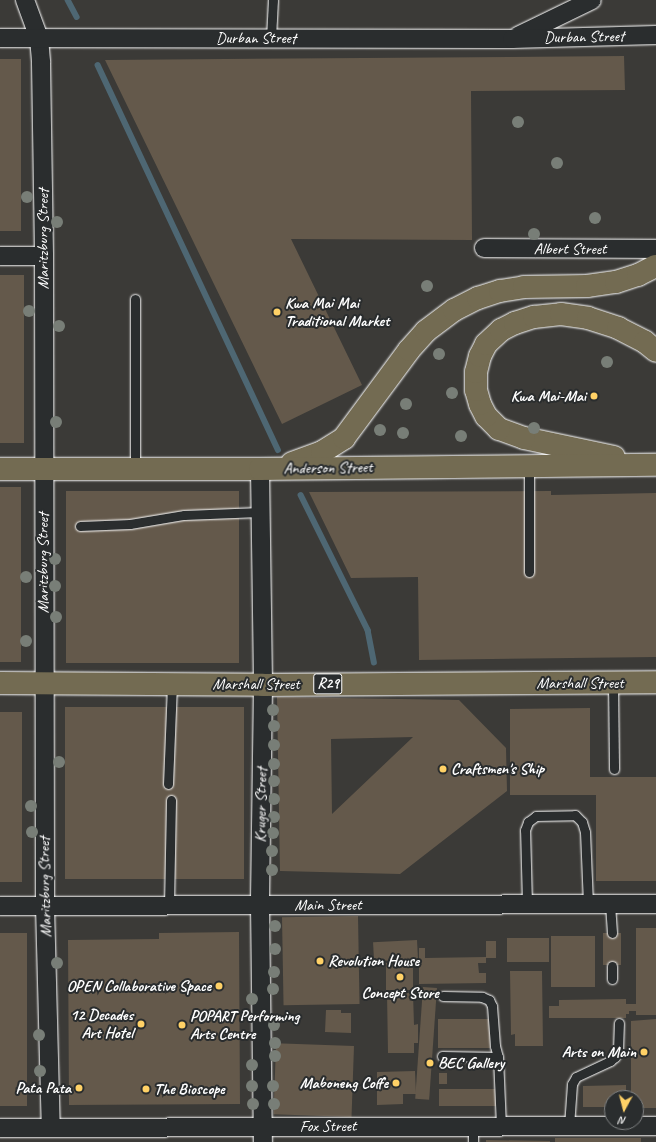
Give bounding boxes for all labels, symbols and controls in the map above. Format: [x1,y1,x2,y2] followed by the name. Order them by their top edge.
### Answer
[544,27,624,47] street label: Durban Street
[216,28,296,48] street label: Durban Street
[33,189,53,289] street label: Maritzburg Street
[534,239,606,259] street label: Albert Street
[285,293,389,331] place label: Kwa Mai Mai Traditional Market
[272,307,282,317] marker: Kwa Mai Mai Traditional Market
[510,386,586,406] place label: Kwa Mai-Mai
[589,391,599,401] marker: Kwa Mai-Mai
[283,458,373,478] street label: Anderson Street
[33,513,53,613] street label: Maritzburg Street
[313,671,343,697] road number: R29
[536,673,624,693] street label: Marshall Street
[212,674,300,694] street label: Marshall Street
[451,759,544,779] place label: Craftsmen's Ship
[438,764,448,774] marker: Craftsmen's Ship
[251,767,271,843] street label: Kruger Street
[35,837,55,937] street label: Maritzburg Street
[294,895,362,915] street label: Main Street
[328,951,419,971] place label: Revolution House
[315,956,325,966] marker: Revolution House
[395,972,405,982] marker: Concept Store
[67,976,211,996] place label: OPEN Collaborative Space
[214,981,224,991] marker: OPEN Collaborative Space
[361,983,439,1003] place label: Concept Store
[70,1005,133,1043] place label: 12 Decades Art Hotel
[190,1006,299,1044] place label: POPART Performing Arts Centre
[136,1019,146,1029] marker: 12 Decades Art Hotel
[177,1020,187,1030] marker: POPART Performing Arts Centre
[561,1042,636,1062] place label: Arts on Main
[639,1047,649,1057] marker: Arts on Main
[438,1053,504,1073] place label: BEC Gallery
[425,1058,435,1068] marker: BEC Gallery
[300,1073,388,1093] place label: Maboneng Coffe
[15,1078,71,1098] place label: Pata Pata
[391,1078,401,1088] marker: Maboneng Coffe
[154,1079,224,1099] place label: The Bioscope
[74,1083,84,1093] marker: Pata Pata
[141,1084,151,1094] marker: The Bioscope
[604,1090,644,1130] north arrow
[618,1114,627,1128] text: N
[300,1116,356,1136] street label: Fox Street

